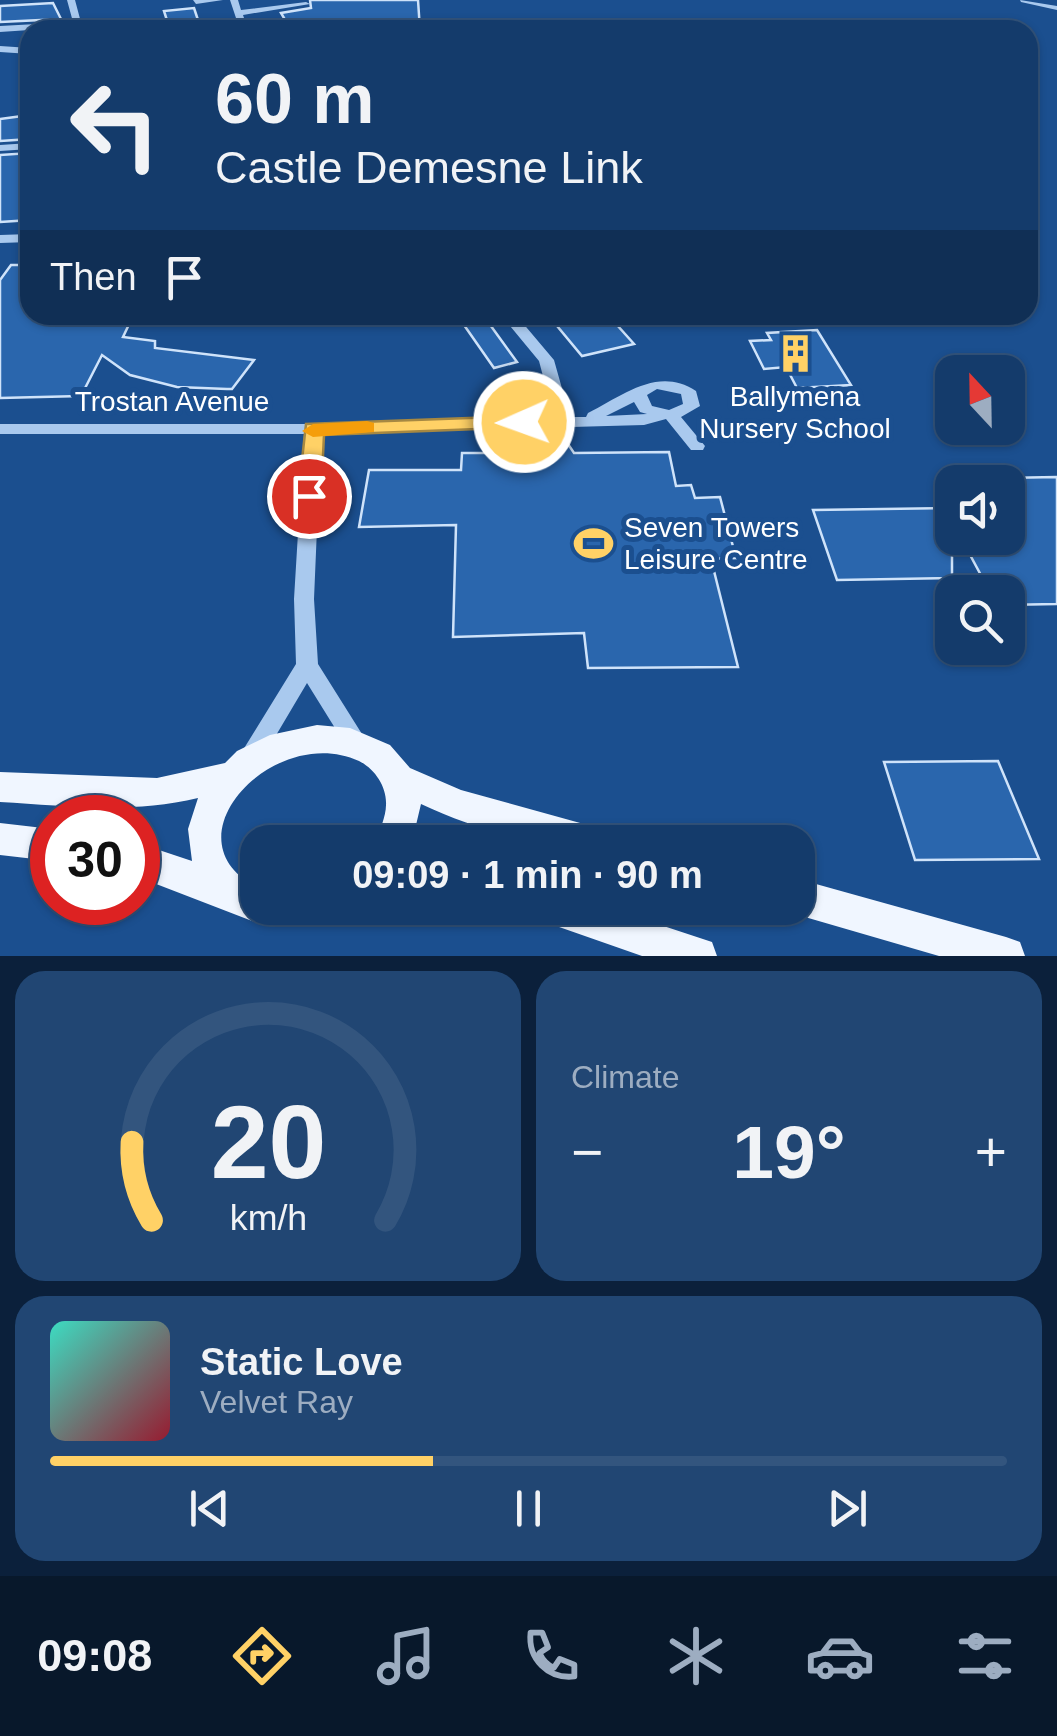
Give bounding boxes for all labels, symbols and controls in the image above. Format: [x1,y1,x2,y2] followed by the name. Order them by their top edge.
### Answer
[50,60,180,190] icon: left
[215,60,375,138] text: 60 m
[215,142,643,193] text: Castle Demesne Link
[157,250,212,305] icon: arrive
[50,256,137,298] text: Then
[774,333,816,375] building icon: Ballymena Nursery School
[935,355,1025,445] north arrow
[935,355,1025,665] map controls
[472,370,576,474] position arrow
[699,381,891,444] place label: Ballymena Nursery School
[75,386,269,417] street label: Trostan Avenue
[267,454,352,539] pin
[935,465,1025,555] button: sound
[282,469,337,524] icon: arrive
[624,512,808,575] place label: Seven Towers Leisure Centre
[573,522,615,564] sports icon: Seven Towers Leisure Centre
[935,575,1025,665] button: search
[30,795,160,925] speed limit sign: 30
[352,854,703,896] text: 09:09 · 1 min · 90 m
[571,1059,679,1095] text: Climate
[210,1084,326,1200] text: 20
[732,1110,846,1194] text: 19°
[571,1121,603,1183] text: −
[975,1121,1007,1183] text: +
[229,1198,307,1238] text: km/h
[200,1341,403,1383] text: Static Love
[200,1384,353,1420] text: Velvet Ray
[182,1481,237,1536] icon: previous
[501,1481,556,1536] icon: pause
[820,1481,875,1536] icon: next
[227,1621,297,1691] icon: directions
[371,1621,441,1691] icon: music
[516,1621,586,1691] icon: phone
[661,1621,731,1691] icon: climate
[805,1621,875,1691] icon: car
[950,1621,1020,1691] icon: filters
[37,1630,152,1681] text: 09:08

